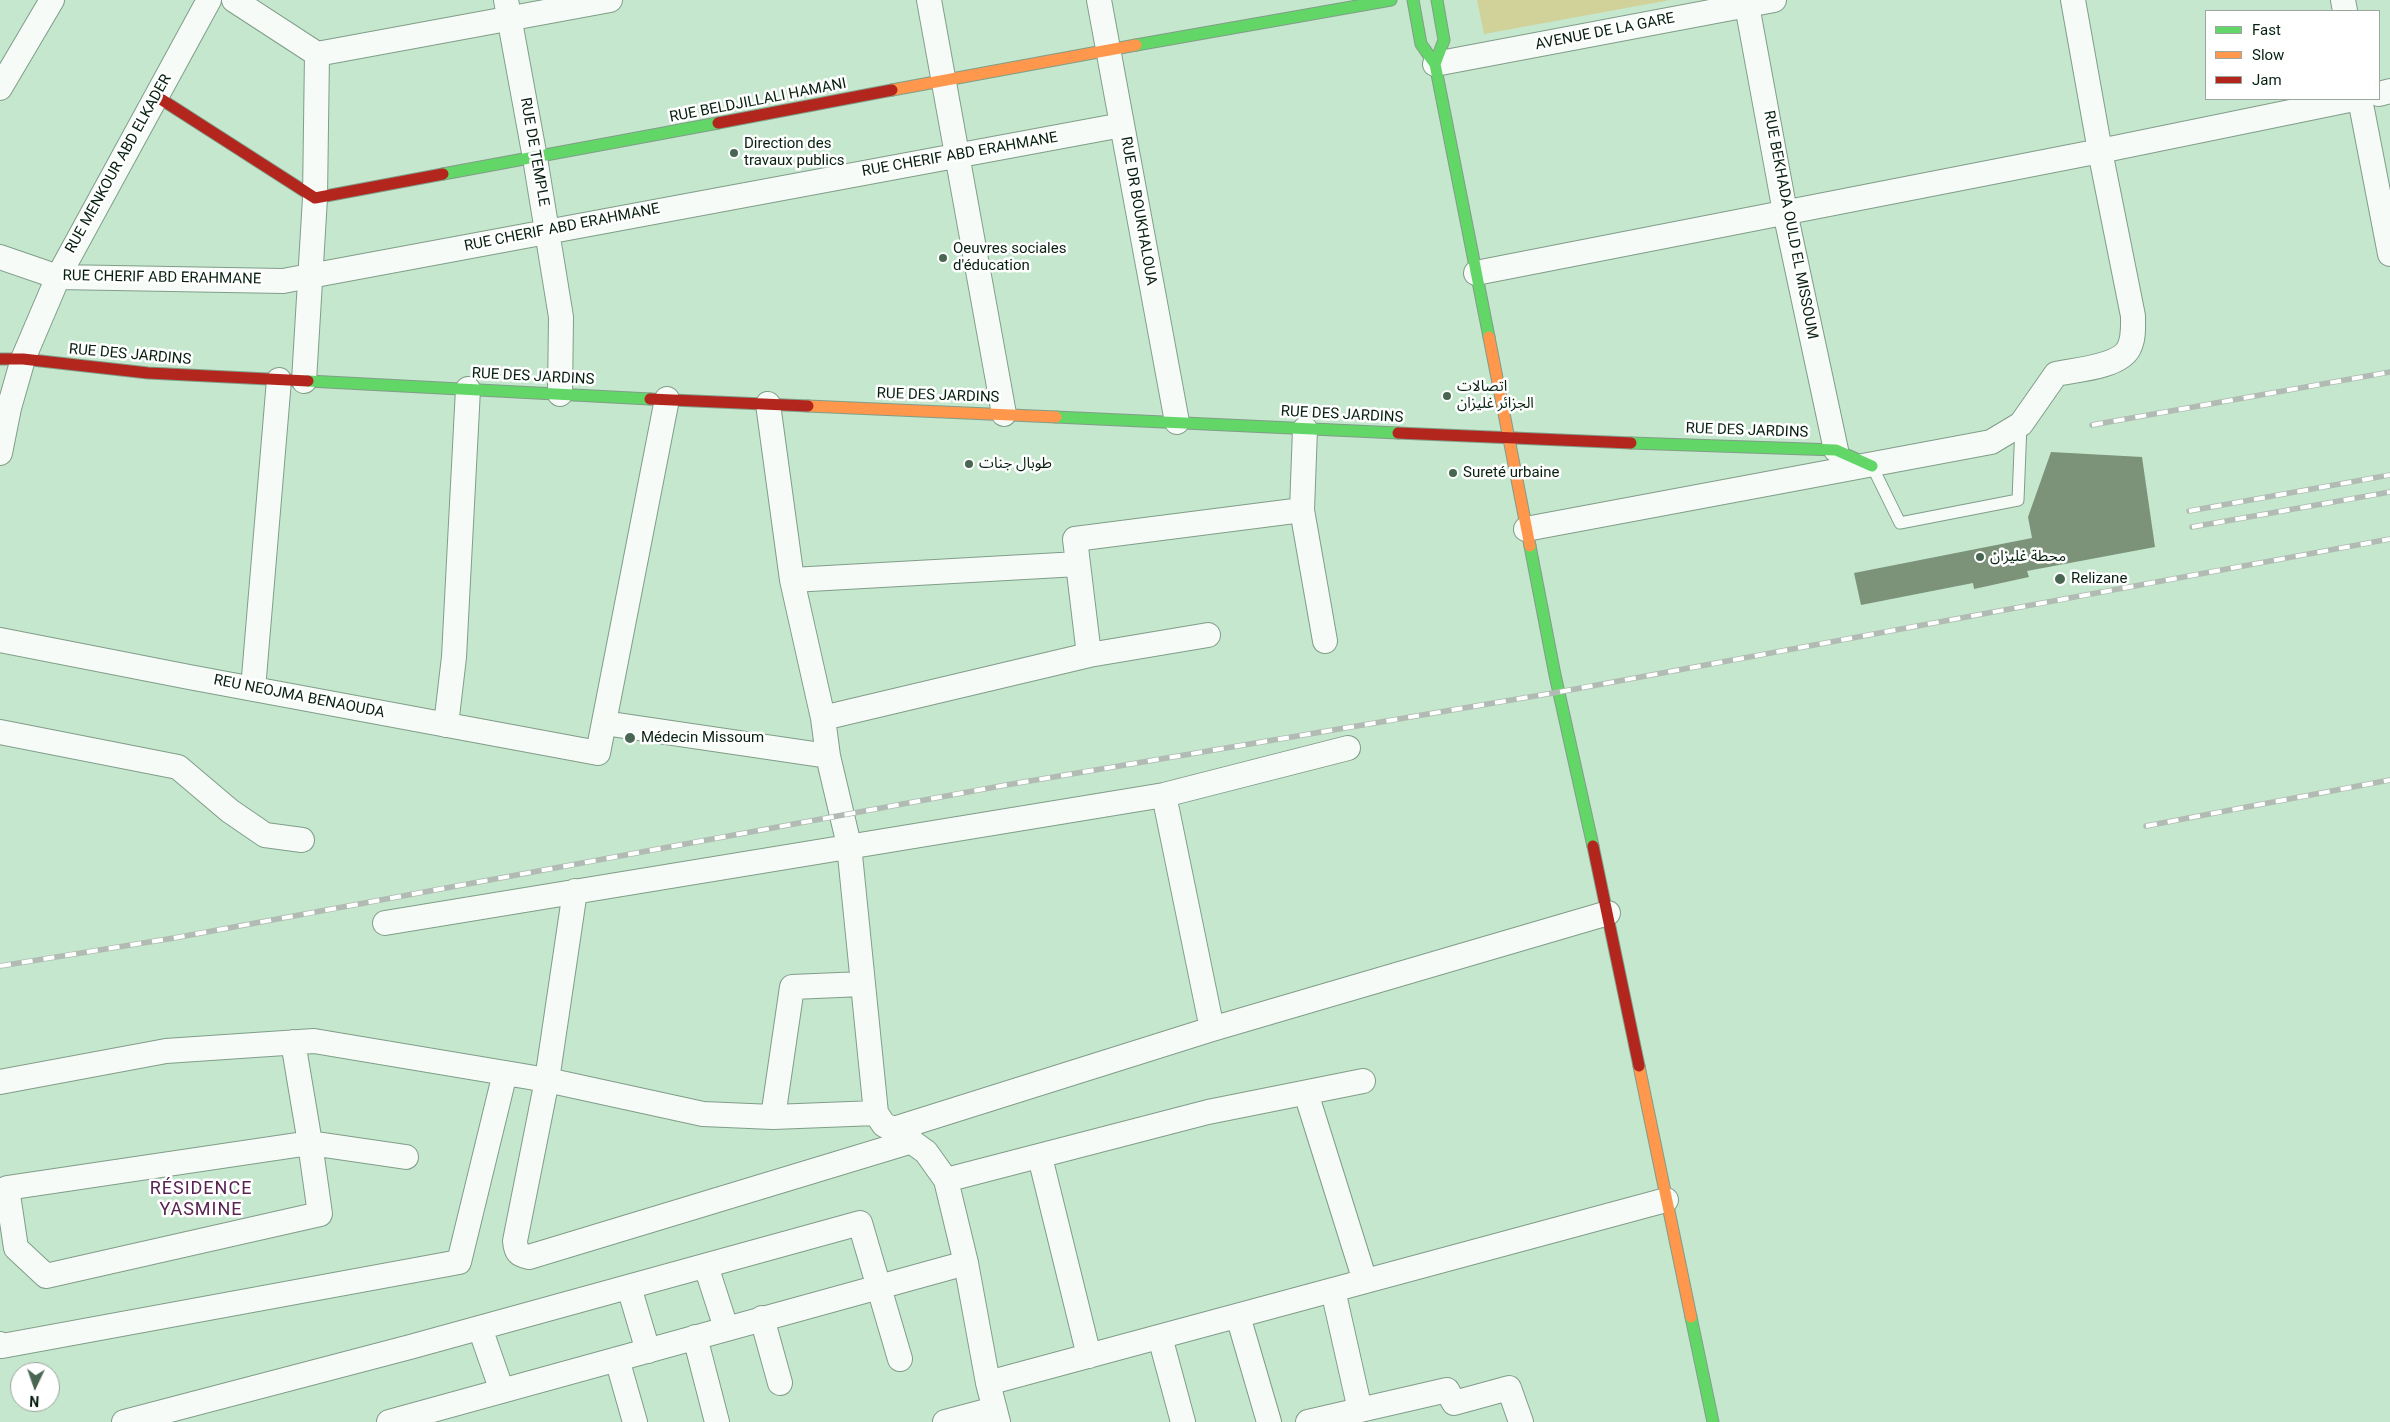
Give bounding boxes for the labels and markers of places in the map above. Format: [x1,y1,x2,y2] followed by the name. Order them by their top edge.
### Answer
[744,135,844,170] place label: Direction des travaux publics
[728,147,740,159] marker: Direction des travaux publics
[953,240,1066,275] place label: Oeuvres sociales d'éducation
[937,252,949,264] marker: Oeuvres sociales d'éducation
[1457,378,1534,413] place label: اتصالات الجزائر غليزان
[1441,390,1453,402] marker: اتصالات الجزائر غليزان
[979,455,1052,473] place label: طوبال جنات
[963,458,975,470] marker: طوبال جنات
[1463,464,1559,482] place label: Sureté urbaine
[1447,467,1459,479] marker: Sureté urbaine
[1990,548,2066,566] place label: محطة غليزان
[1974,551,1986,563] marker: محطة غليزان
[2071,570,2127,588] place label: Relizane
[2053,572,2067,586] marker: Relizane
[641,729,764,747] place label: Médecin Missoum
[623,731,637,745] marker: Médecin Missoum

